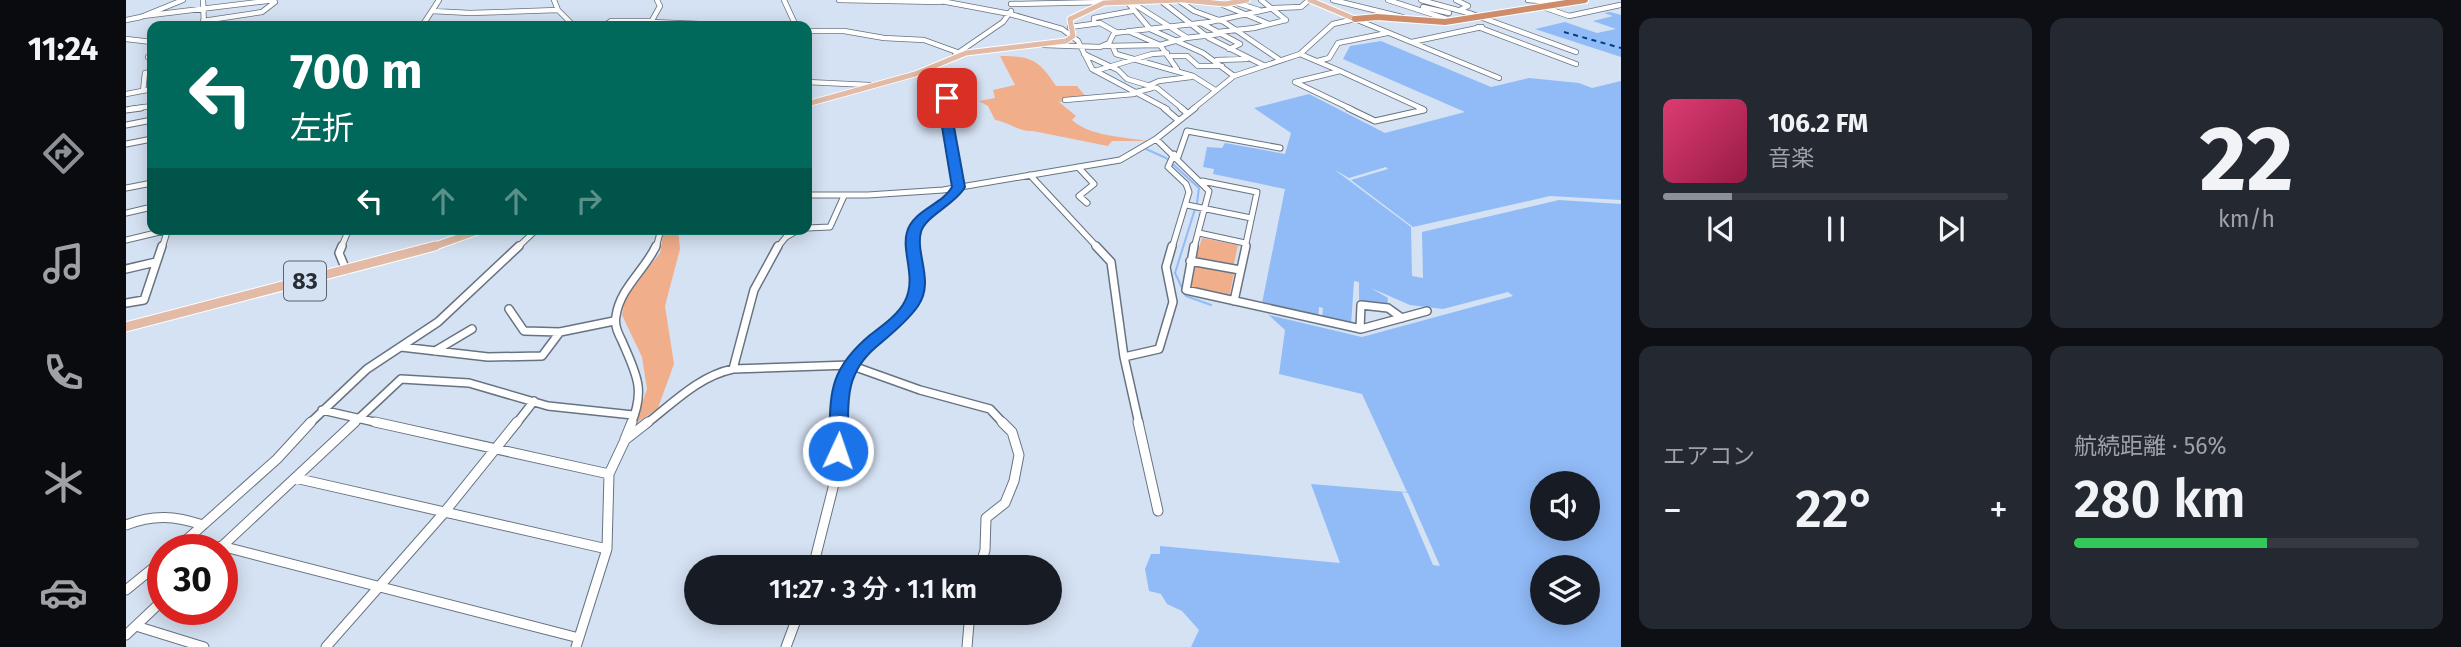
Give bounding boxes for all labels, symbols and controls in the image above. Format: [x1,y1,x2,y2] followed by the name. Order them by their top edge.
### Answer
[28,30,98,68] text: 11:24
[290,42,423,101] text: 700 m
[175,49,266,140] icon: left
[917,68,977,128] pin
[928,79,966,117] icon: arrive
[2199,105,2294,214] text: 22
[1768,108,1868,139] text: 106.2 FM
[290,109,354,147] text: 左折
[39,129,88,178] icon: directions
[1768,144,1814,172] text: 音楽
[351,182,389,220] icon: left
[424,182,462,220] icon: ahead
[497,182,535,220] icon: ahead
[570,182,608,220] icon: right
[2218,205,2275,233] text: km/h
[1702,210,1740,248] icon: previous
[1817,210,1855,248] icon: pause
[1932,210,1970,248] icon: next
[39,239,88,288] icon: music
[284,262,326,300] road number: 83
[39,348,88,397] icon: phone
[801,414,875,488] position arrow
[2074,432,2227,460] text: 航続距離 · 56%
[1663,442,1755,470] text: エアコン
[39,458,88,507] icon: climate
[2074,468,2246,531] text: 280 km
[1530,471,1600,625] map controls
[1530,471,1600,541] button: sound
[1795,478,1876,541] text: 22°
[1663,487,1682,533] text: −
[1989,487,2008,533] text: +
[147,534,238,625] speed limit sign: 30
[1530,555,1600,625] button: layers
[39,568,88,617] icon: car
[769,574,977,605] text: 11:27 · 3 分 · 1.1 km

